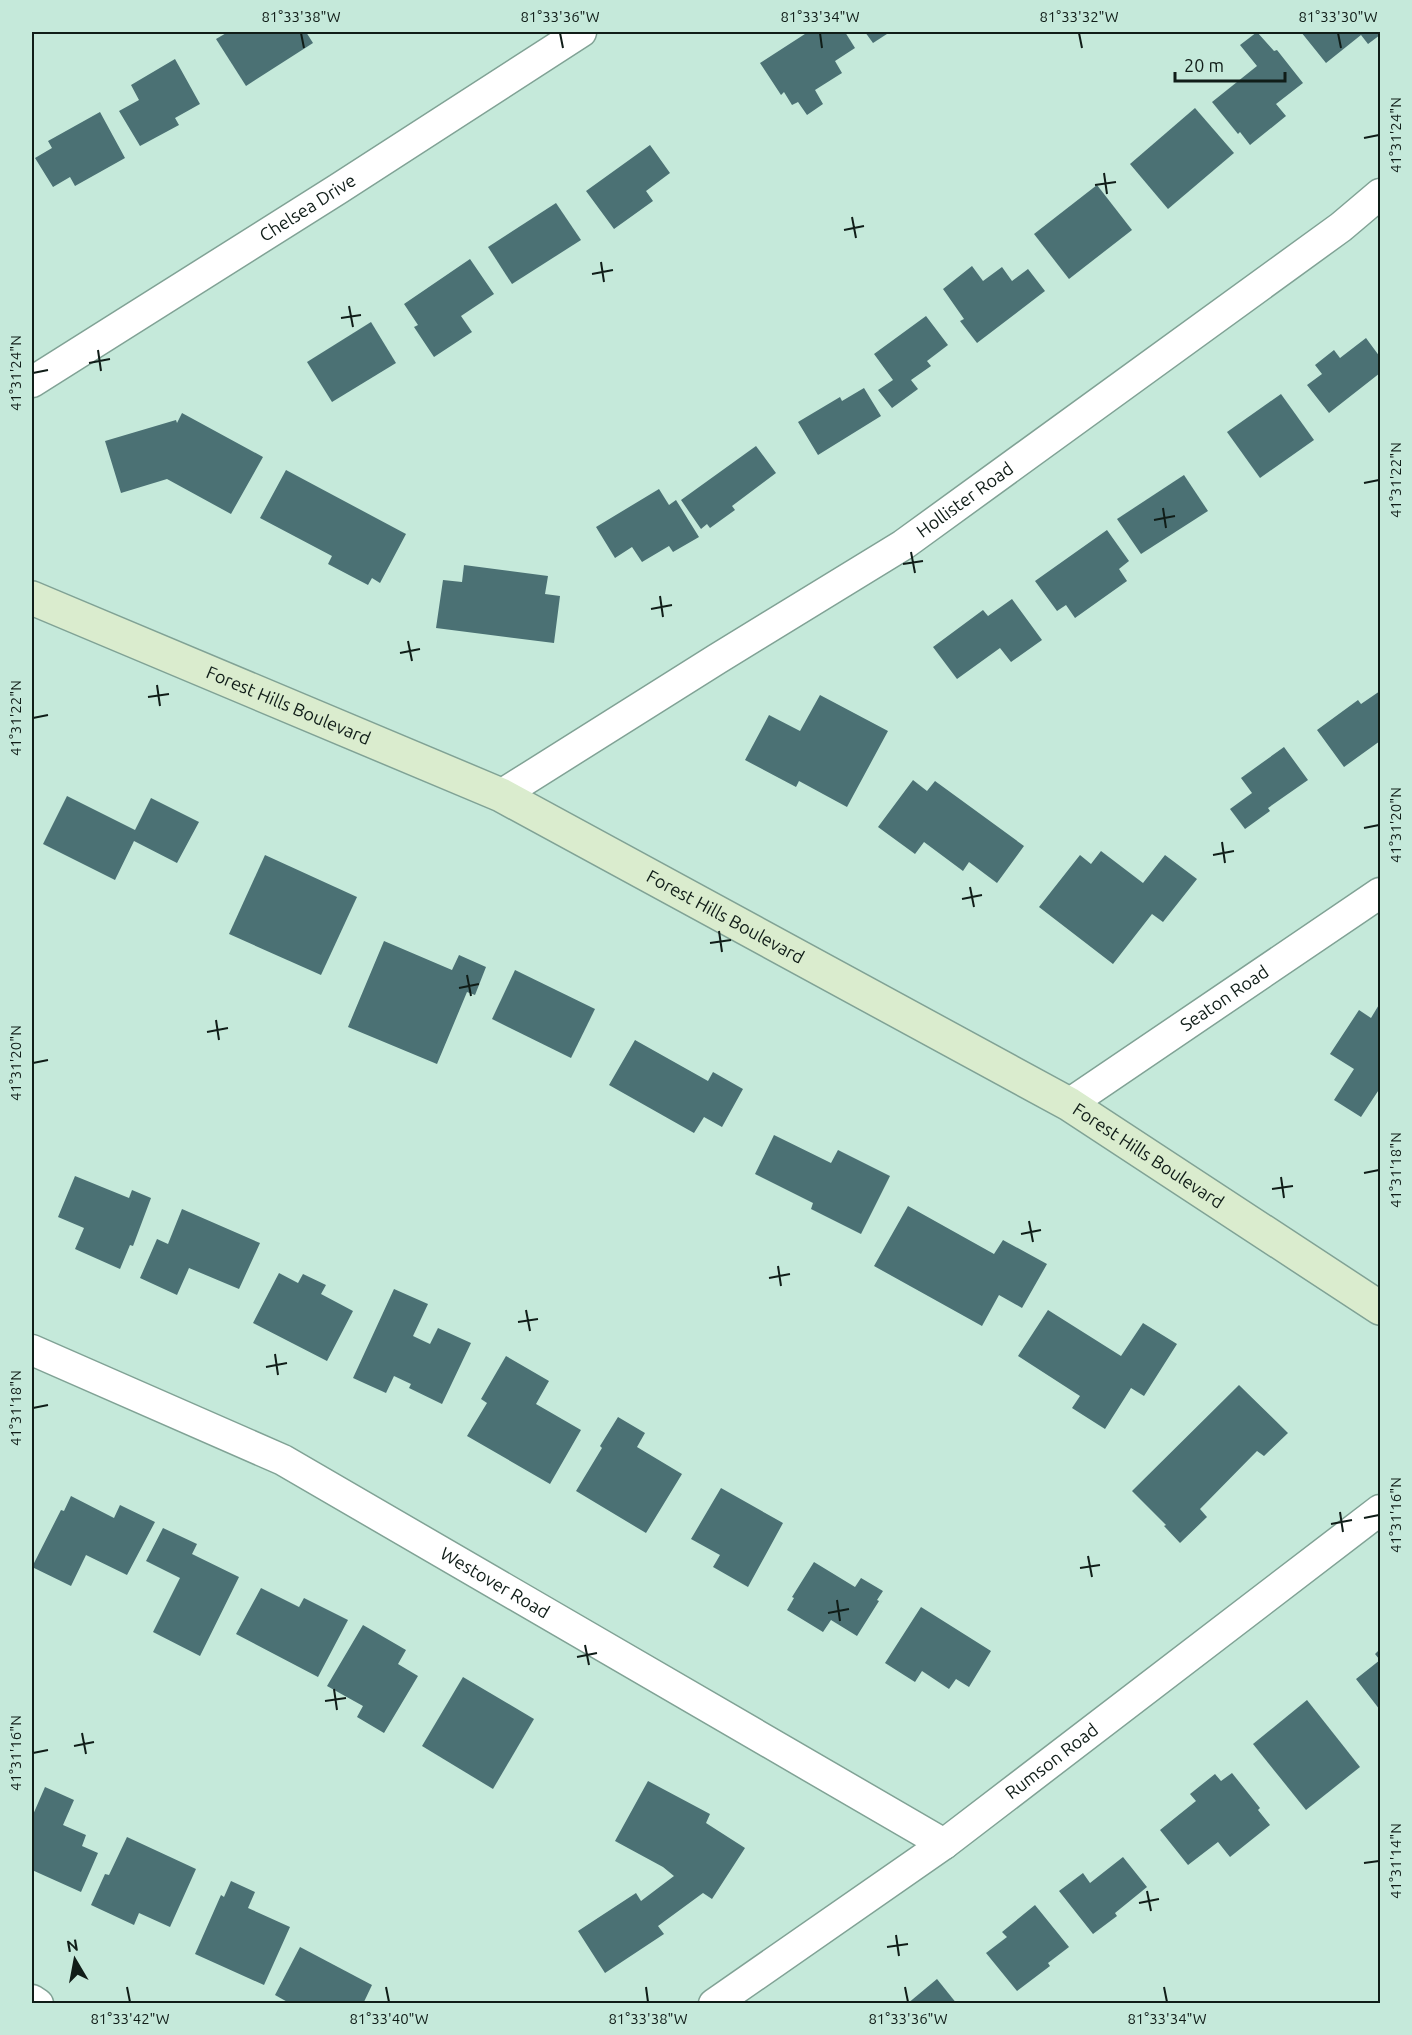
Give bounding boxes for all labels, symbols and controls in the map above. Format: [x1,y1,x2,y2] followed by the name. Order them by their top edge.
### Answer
[261,8,341,25] text: 81°33'38"W
[520,8,600,25] text: 81°33'36"W
[780,8,860,25] text: 81°33'34"W
[1039,8,1119,25] text: 81°33'32"W
[1298,8,1378,25] text: 81°33'30"W
[1175,45,1284,83] scale bar
[1184,55,1224,75] text: 20 m
[1387,97,1404,173] text: 41°31'24"N
[255,169,359,245] street label: Chelsea Drive
[7,335,24,411] text: 41°31'24"N
[1387,442,1404,518] text: 41°31'22"N
[912,458,1016,541] street label: Hollister Road
[204,661,374,748] street label: Forest Hills Boulevard
[7,680,24,756] text: 41°31'22"N
[1387,787,1404,863] text: 41°31'20"N
[644,865,808,967] street label: Forest Hills Boulevard
[1176,961,1272,1035] street label: Seaton Road
[7,1025,24,1101] text: 41°31'20"N
[1070,1098,1228,1212] street label: Forest Hills Boulevard
[1387,1132,1404,1208] text: 41°31'18"N
[7,1370,24,1446] text: 41°31'18"N
[1387,1477,1404,1553] text: 41°31'16"N
[437,1543,553,1622] street label: Westover Road
[7,1715,24,1791] text: 41°31'16"N
[1001,1719,1101,1802] street label: Rumson Road
[1387,1823,1404,1899] text: 41°31'14"N
[45,1930,105,1990] north arrow
[65,1935,80,1955] text: N
[90,2010,170,2027] text: 81°33'42"W
[349,2010,429,2027] text: 81°33'40"W
[608,2010,688,2027] text: 81°33'38"W
[868,2010,948,2027] text: 81°33'36"W
[1127,2010,1207,2027] text: 81°33'34"W

